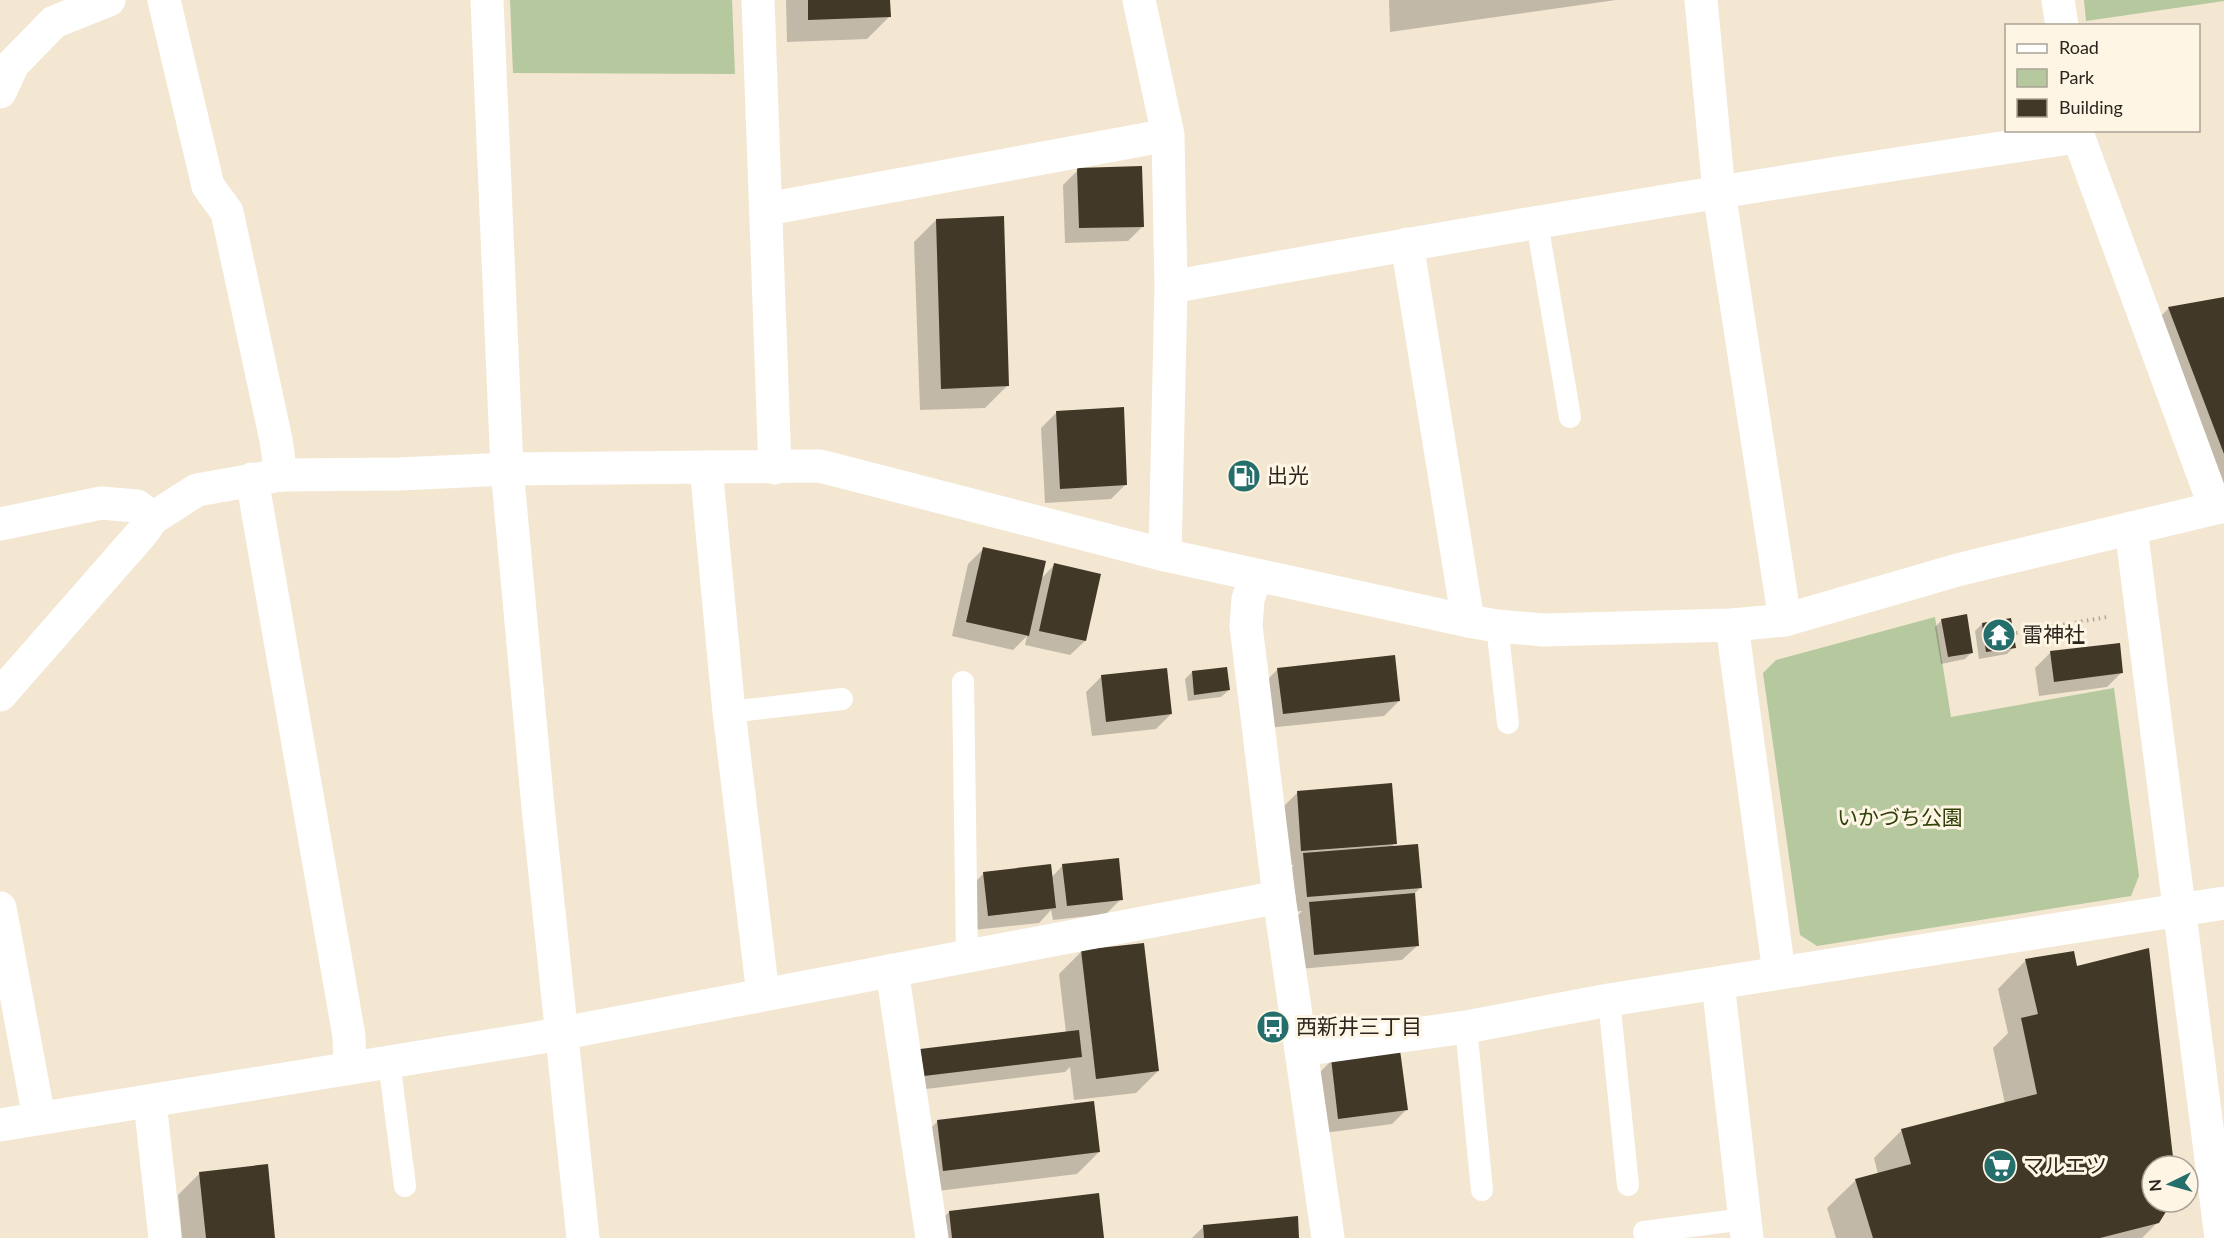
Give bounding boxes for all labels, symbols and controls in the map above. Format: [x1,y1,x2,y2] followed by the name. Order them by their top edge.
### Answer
[2005,24,2200,132] legend
[2059,36,2099,58] text: Road
[2059,66,2095,88] text: Park
[2059,96,2123,118] text: Building
[1226,458,1262,494] fuel station icon: 出光
[1267,462,1309,487] place label: 出光
[1981,617,2017,653] temple icon: 雷神社
[2022,621,2085,646] place label: 雷神社
[1837,804,1963,829] park label: いかづち公園
[1255,1009,1291,1045] bus stop icon: 西新井三丁目
[1296,1013,1422,1038] place label: 西新井三丁目
[1982,1148,2018,1184] supermarket icon: マルエツ
[2023,1152,2107,1177] place label: マルエツ
[2140,1154,2200,1214] north arrow
[2145,1178,2165,1192] text: N

